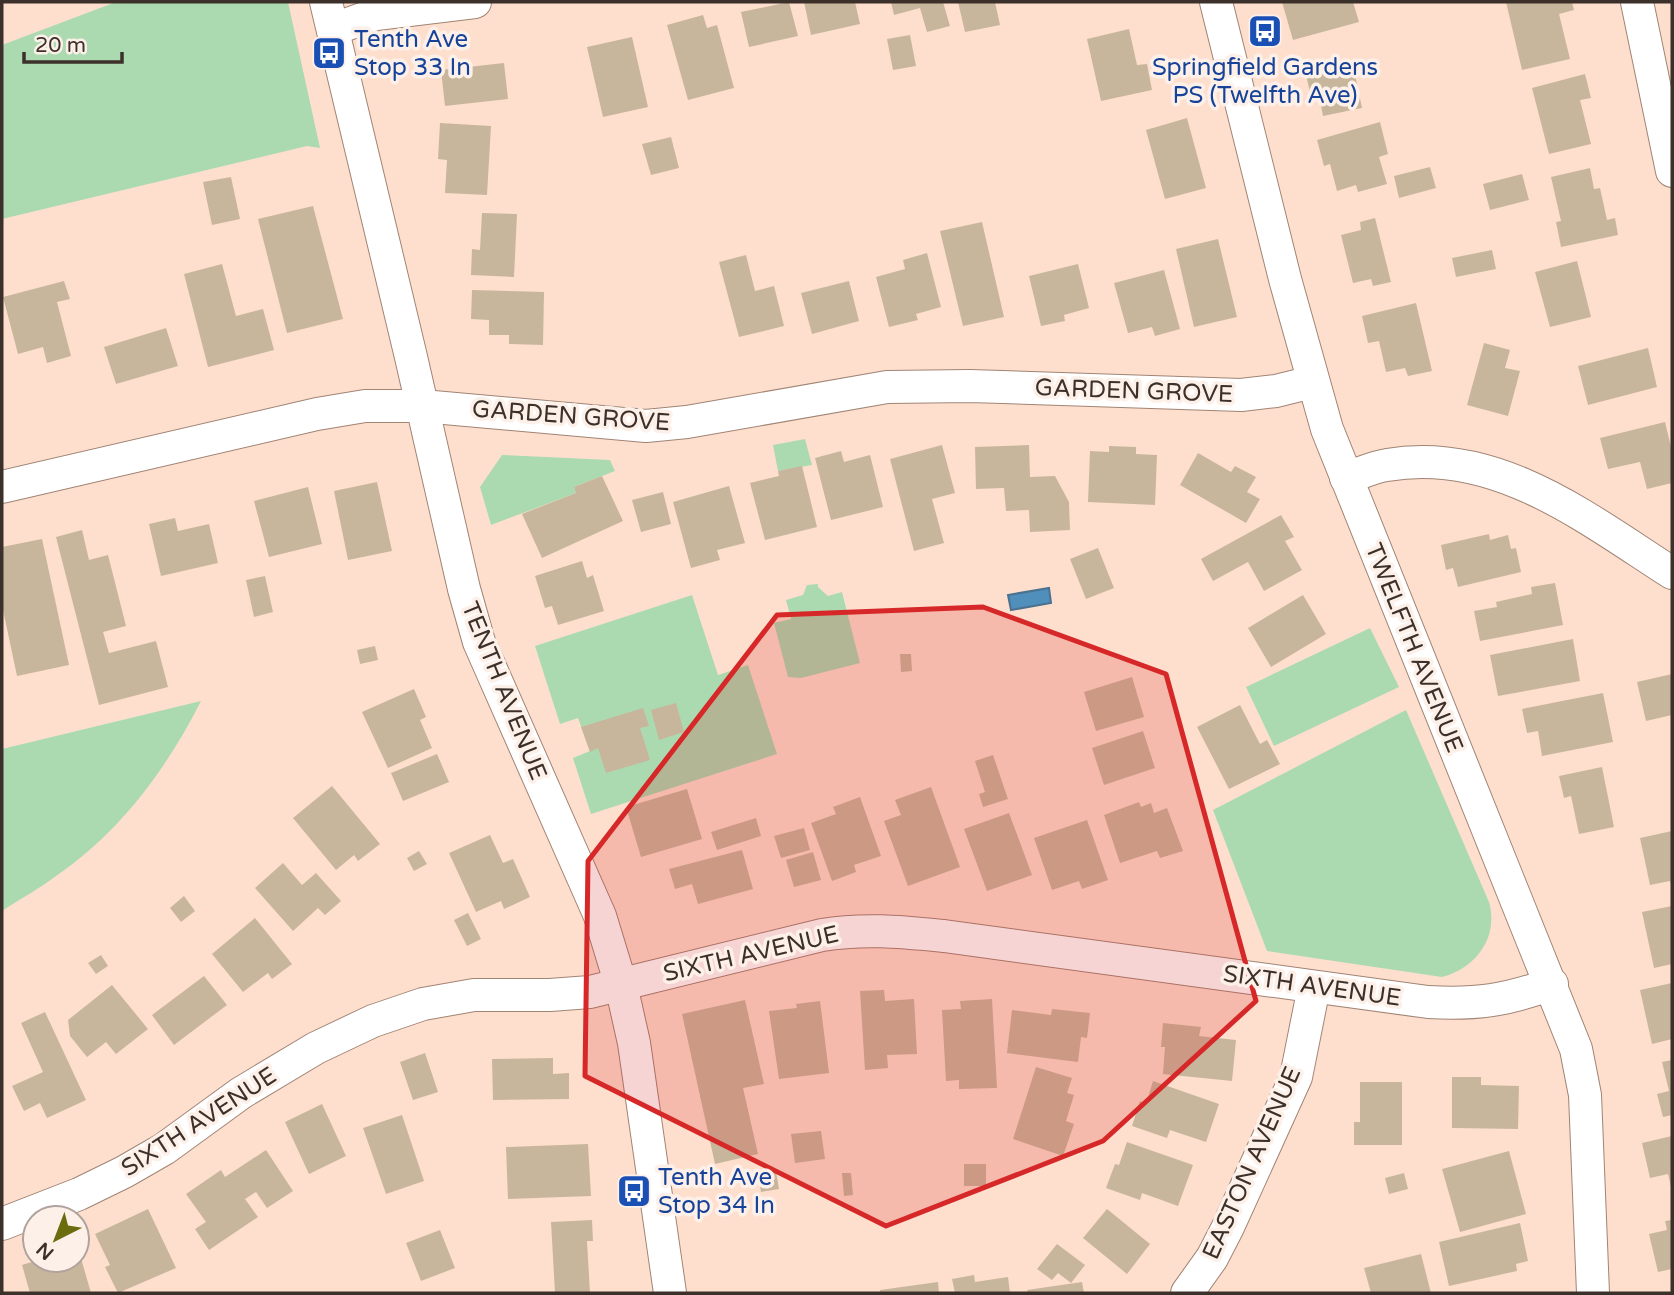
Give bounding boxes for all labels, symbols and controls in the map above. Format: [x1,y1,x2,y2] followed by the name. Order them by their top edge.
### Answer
[1246,12,1284,50] bus stop icon: Springfield Gardens PS (Twelfth Ave)
[24,21,122,65] scale bar
[354,25,471,82] place label: Tenth Ave Stop 33 In
[35,33,86,58] text: 20 m
[310,34,348,72] bus stop icon: Tenth Ave Stop 33 In
[1152,53,1378,110] place label: Springfield Gardens PS (Twelfth Ave)
[1034,373,1234,409] street label: GARDEN GROVE
[471,395,671,437] street label: GARDEN GROVE
[1359,539,1469,757] street label: TWELFTH AVENUE
[455,598,553,784] street label: TENTH AVENUE
[660,920,842,988] street label: SIXTH AVENUE
[1221,959,1403,1013] street label: SIXTH AVENUE
[116,1061,282,1183] street label: SIXTH AVENUE
[1197,1062,1307,1264] street label: EASTON AVENUE
[658,1163,775,1220] place label: Tenth Ave Stop 34 In
[615,1172,653,1210] bus stop icon: Tenth Ave Stop 34 In
[21,1204,91,1274] north arrow
[32,1238,58,1264] text: N

